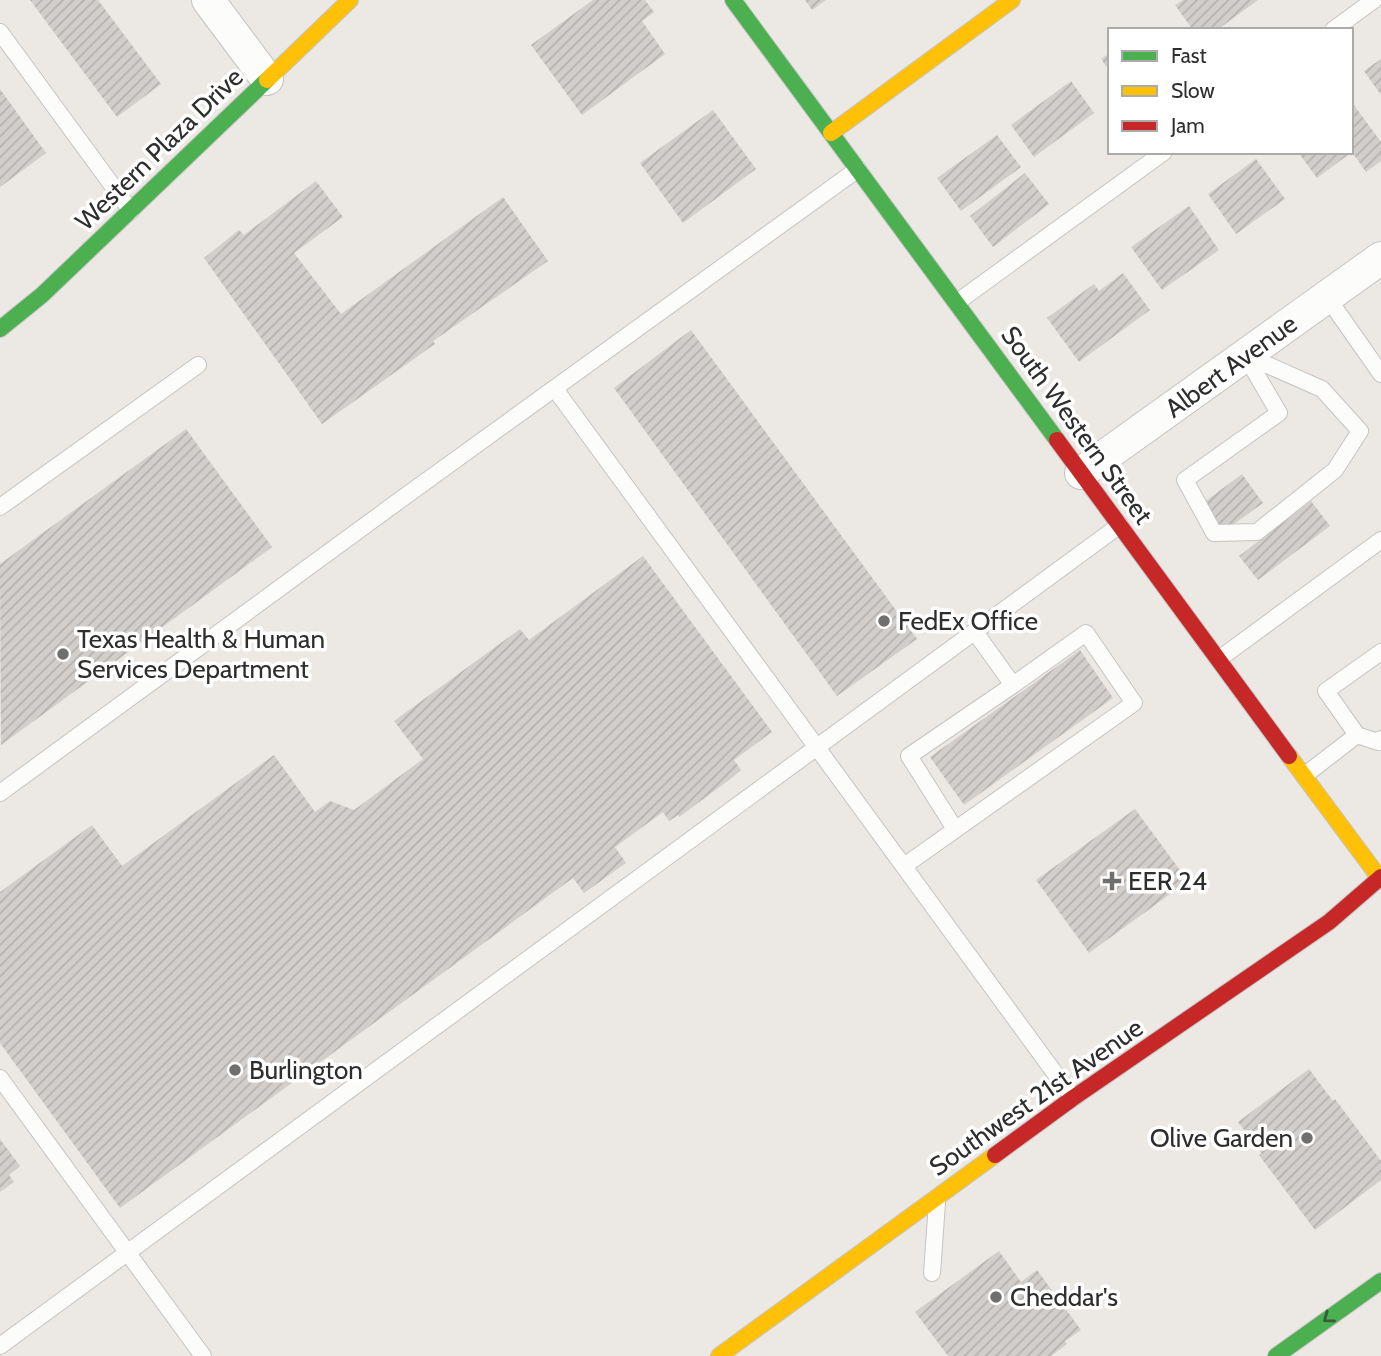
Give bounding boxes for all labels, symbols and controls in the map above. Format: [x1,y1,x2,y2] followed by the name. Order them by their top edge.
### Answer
[1108,28,1353,154] legend
[1171,43,1207,68] text: Fast
[69,61,249,237] street label: Western Plaza Drive
[1171,78,1215,103] text: Slow
[1170,113,1205,138] text: Jam
[1159,308,1303,424] street label: Albert Avenue
[994,320,1160,530] street label: South Western Street
[898,605,1038,637] place label: FedEx Office
[876,613,892,629] marker: FedEx Office
[77,623,325,685] place label: Texas Health & Human Services Department
[55,646,71,662] marker: Texas Health & Human Services Department
[1128,865,1207,897] place label: EER 24
[1102,871,1122,891] marker: EER 24
[923,1011,1149,1183] street label: Southwest 21st Avenue
[249,1054,363,1086] place label: Burlington
[227,1062,243,1078] marker: Burlington
[1150,1122,1293,1154] place label: Olive Garden
[1299,1130,1315,1146] marker: Olive Garden
[1010,1281,1118,1313] place label: Cheddar's
[988,1289,1004,1305] marker: Cheddar's
[1324,1310,1336,1322] one-way arrow

